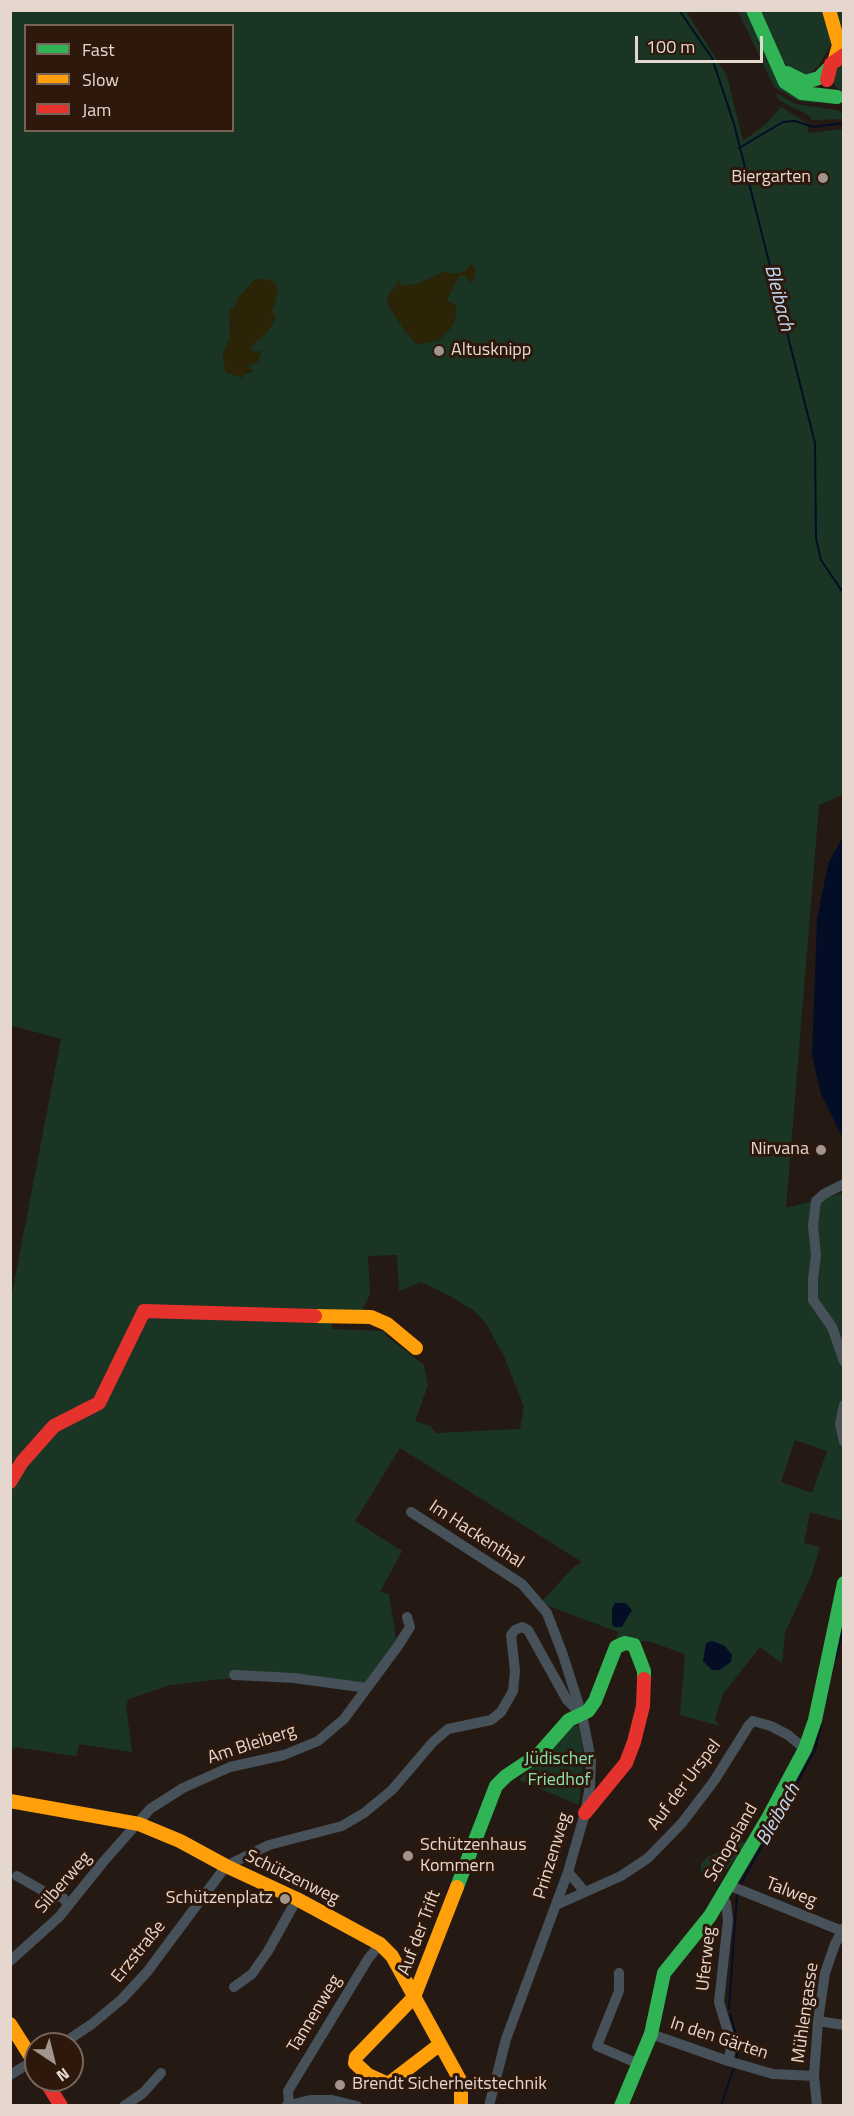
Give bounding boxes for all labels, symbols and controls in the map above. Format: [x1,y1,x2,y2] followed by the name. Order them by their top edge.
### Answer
[24,24,234,132] legend
[638,24,766,62] scale bar
[646,33,695,60] text: 100 m
[82,36,115,63] text: Fast
[82,66,119,93] text: Slow
[82,96,111,123] text: Jam
[731,167,811,189] place label: Biergarten
[816,171,830,185] marker: Biergarten
[758,262,798,334] water label: Bleibach
[451,340,531,362] place label: Altusknipp
[432,344,446,358] marker: Altusknipp
[750,1139,809,1161] place label: Nirvana
[814,1143,828,1157] marker: Nirvana
[425,1496,527,1574] street label: Im Hackenthal
[205,1721,299,1769] street label: Am Bleiberg
[644,1735,726,1835] street label: Auf der Urspel
[524,1749,594,1792] park label: Jüdischer Friedhof
[752,1780,806,1850] water label: Bleibach
[701,1800,763,1886] street label: Schopsland
[530,1810,576,1902] street label: Prinzenweg
[420,1835,527,1878] place label: Schützenhaus Kommern
[241,1846,343,1910] street label: Schützenweg
[31,1848,97,1918] street label: Silberweg
[401,1849,415,1863] marker: Schützenhaus Kommern
[762,1873,820,1913] street label: Talweg
[394,1887,446,1979] street label: Auf der Trift
[166,1888,273,1910] place label: Schützenplatz
[278,1892,292,1906] marker: Schützenplatz
[107,1917,171,1987] street label: Erzstraße
[693,1926,721,1992] street label: Uferweg
[788,1961,824,2065] street label: Mühlengasse
[283,1971,347,2057] street label: Tannenweg
[667,2013,771,2065] street label: In den Gärten
[24,2032,84,2092] north arrow
[52,2062,75,2088] text: N
[352,2074,547,2096] place label: Brendt Sicherheitstechnik
[333,2078,347,2092] marker: Brendt Sicherheitstechnik

